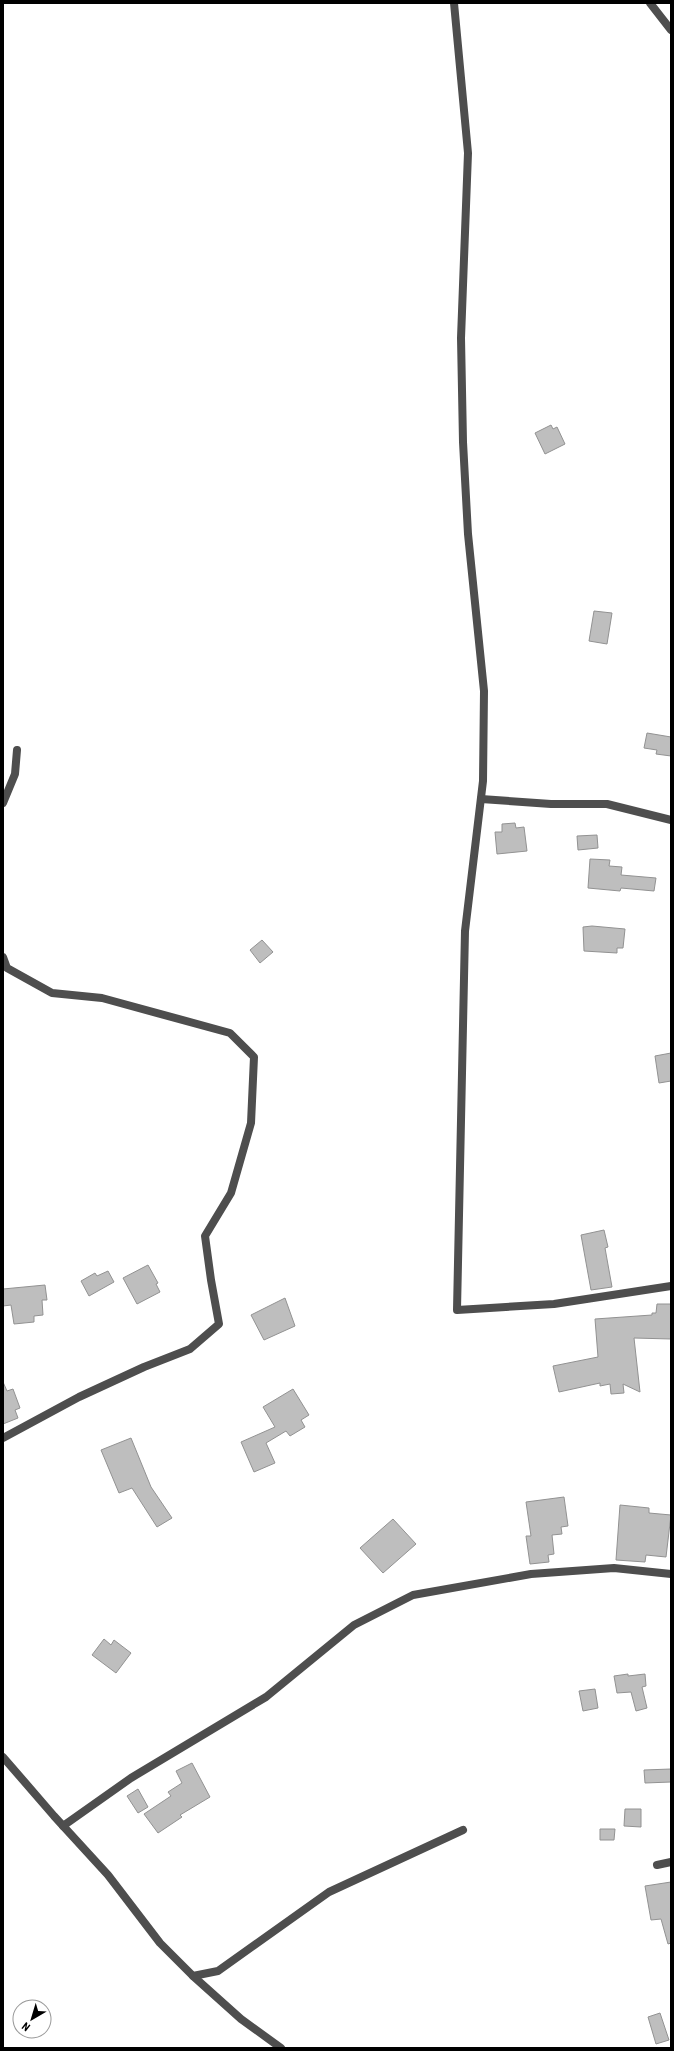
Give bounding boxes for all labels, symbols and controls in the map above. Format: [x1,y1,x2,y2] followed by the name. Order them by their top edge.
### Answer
[12,1999,52,2039] north arrow
[19,2019,33,2034] text: N

